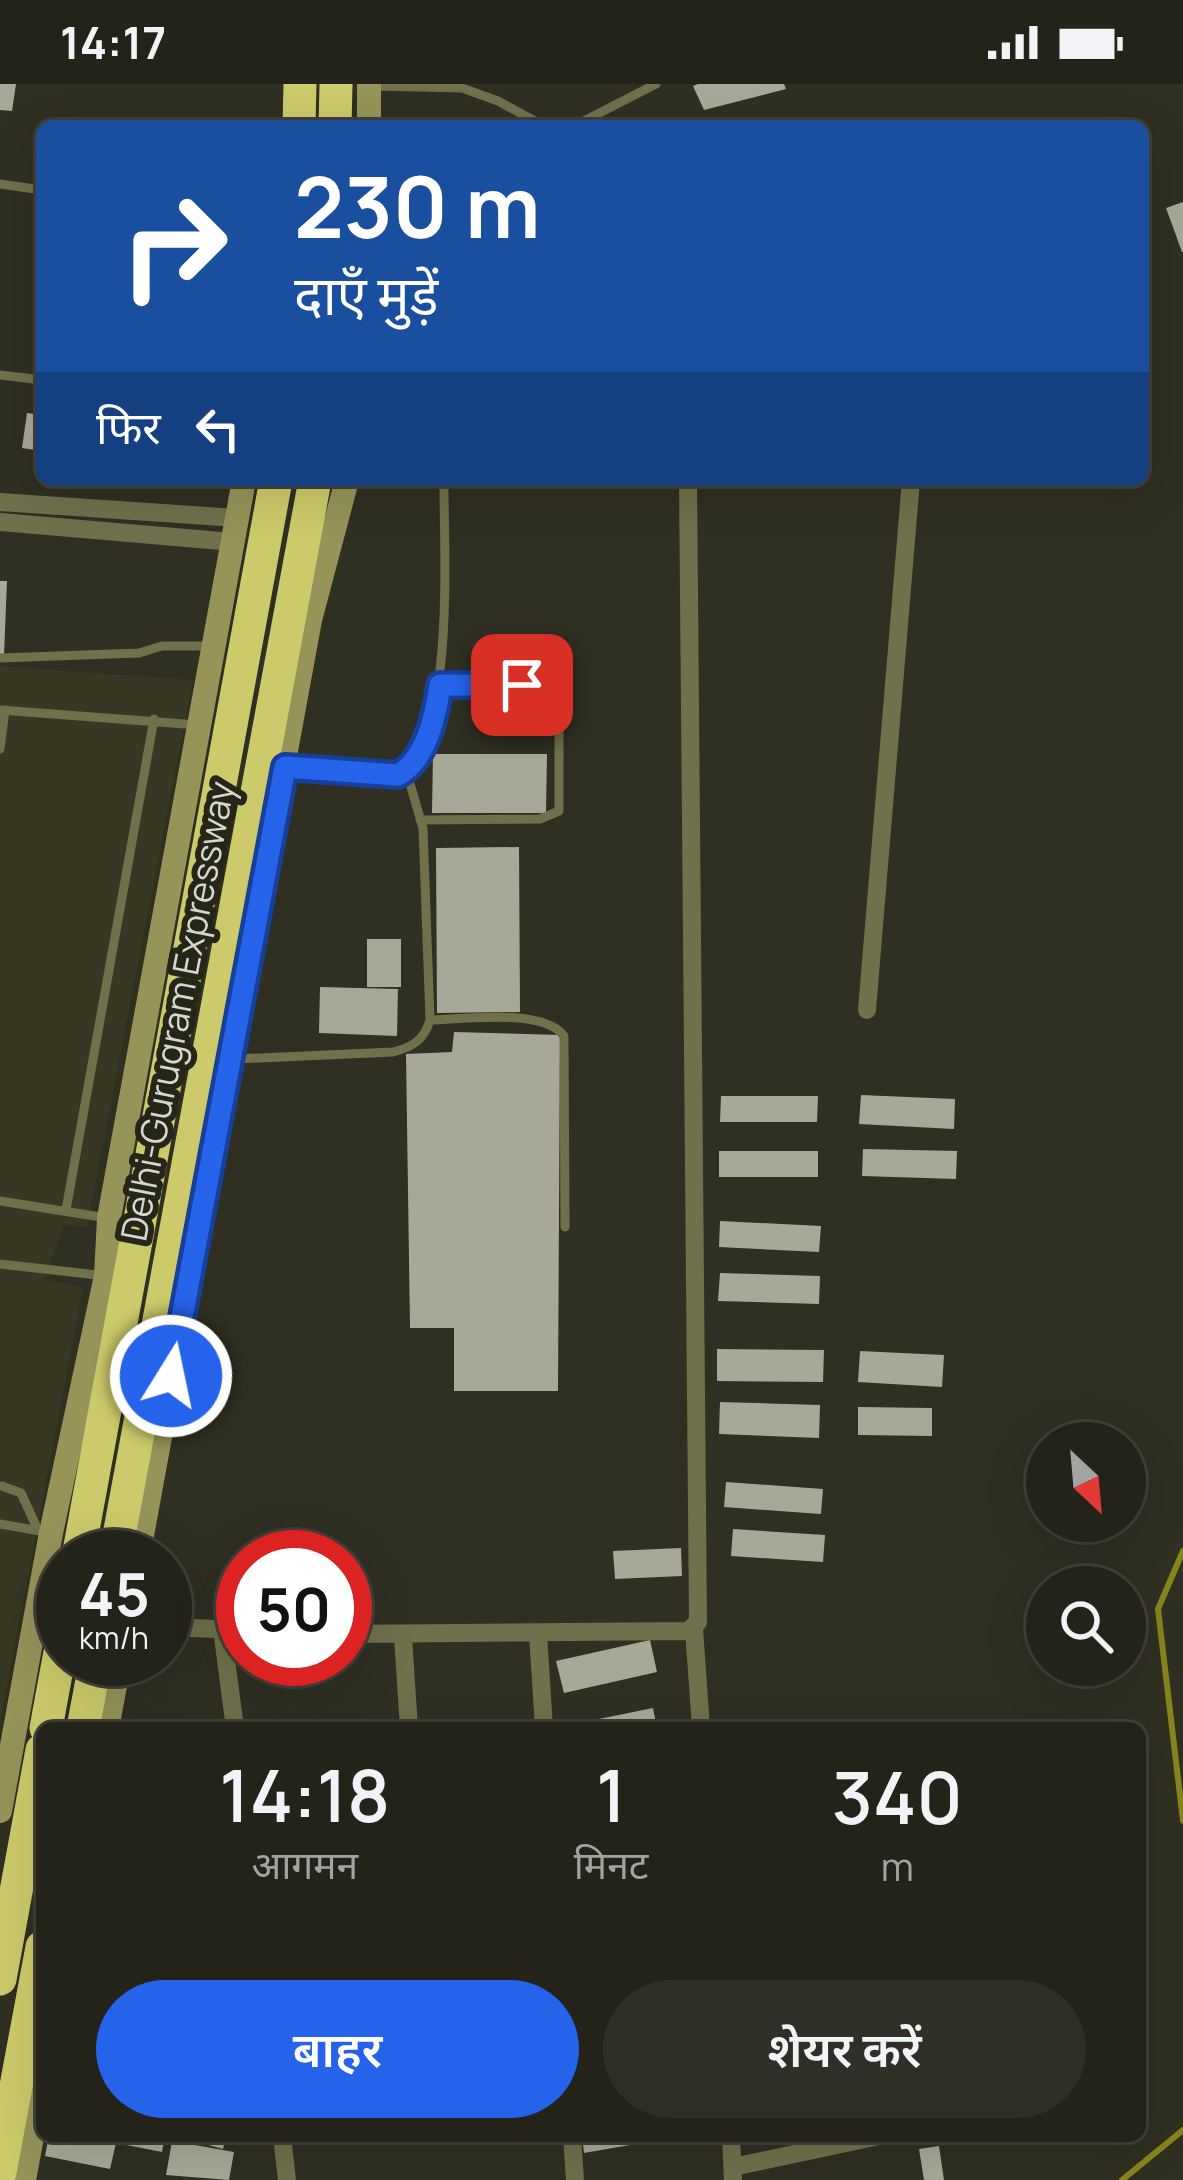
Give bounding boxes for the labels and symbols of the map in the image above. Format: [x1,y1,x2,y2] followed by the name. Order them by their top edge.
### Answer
[471,634,573,736] pin
[108,777,246,1245] street label: Delhi-Gurugram Expressway
[108,1313,234,1439] position arrow
[1026,1422,1146,1542] north arrow
[216,1530,372,1686] speed limit sign: 50

